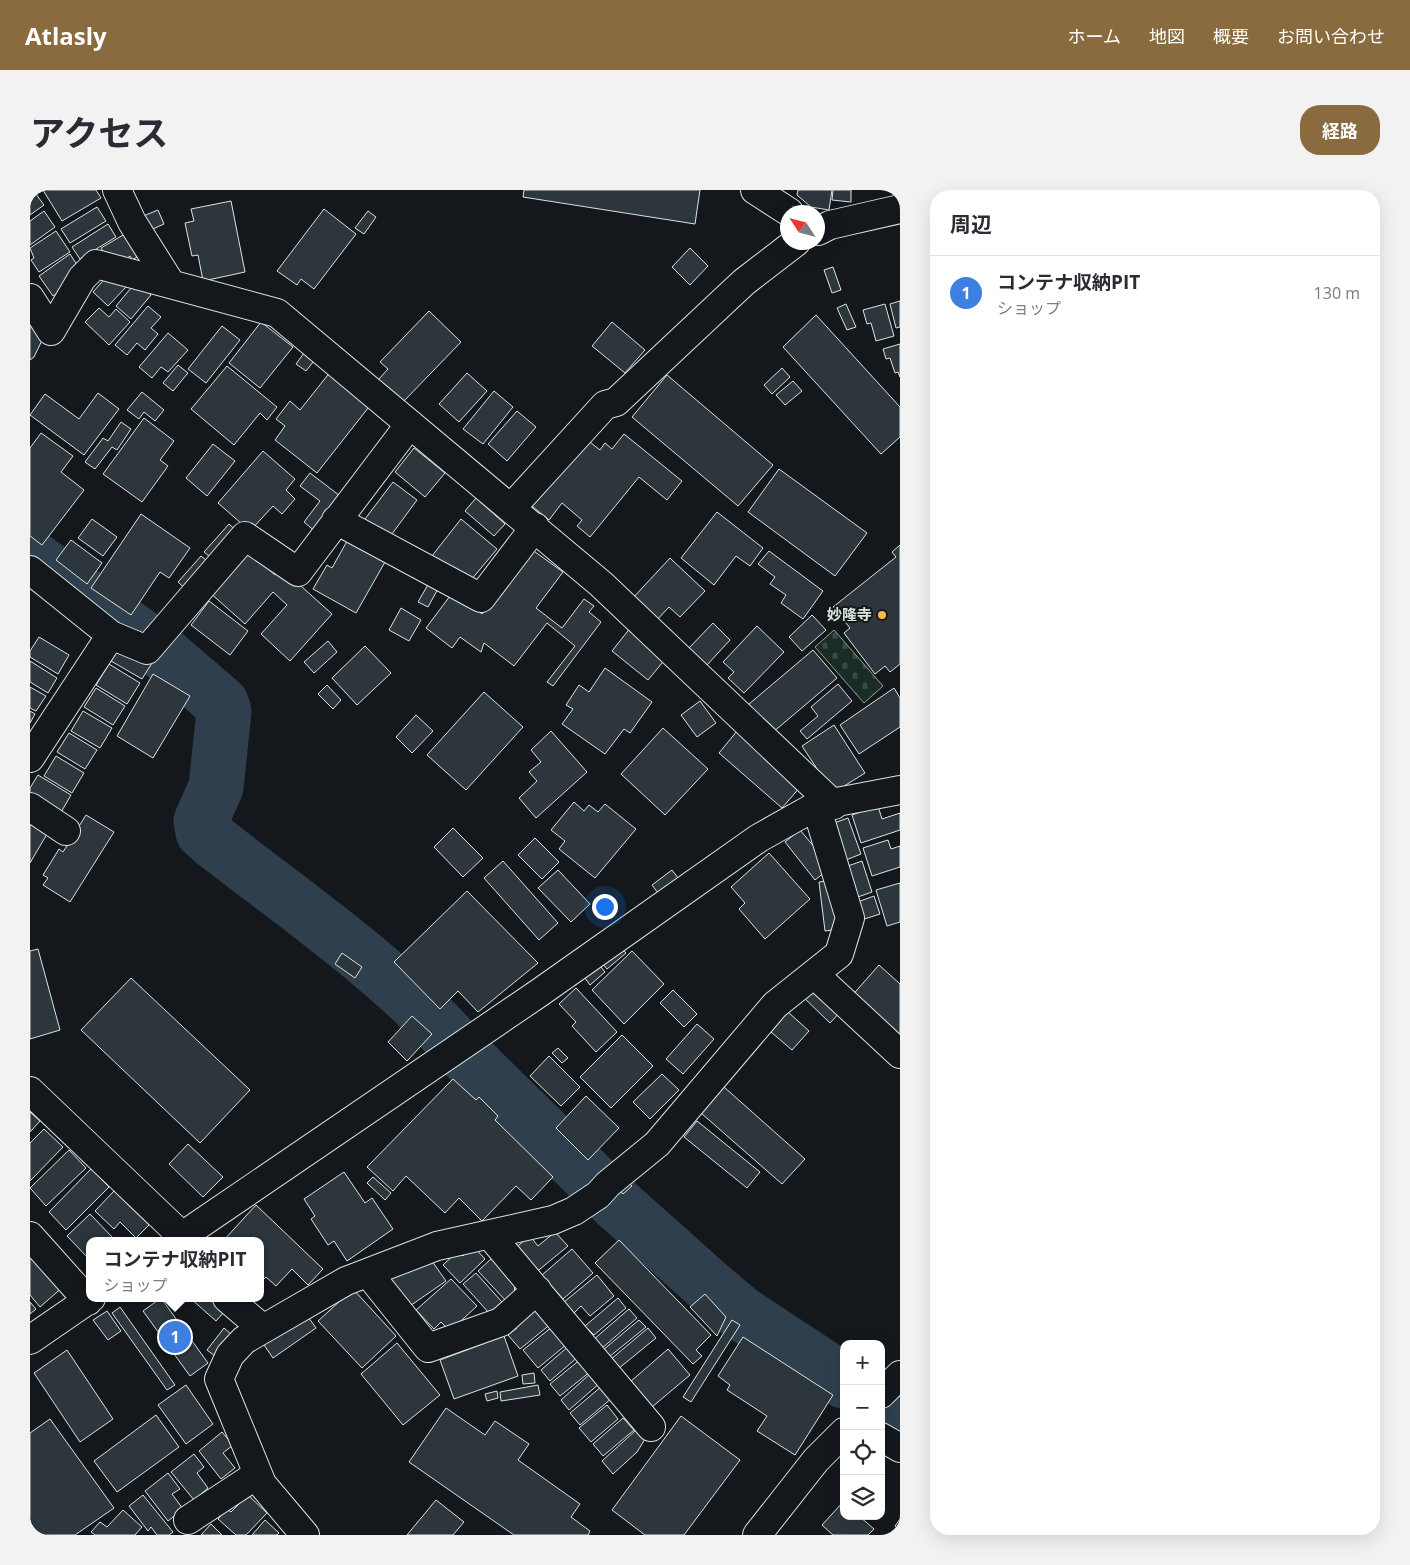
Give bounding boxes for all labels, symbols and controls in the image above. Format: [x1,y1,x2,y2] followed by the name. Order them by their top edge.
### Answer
[25,19,107,52] text: Atlasly
[1068,24,1121,48] text: ホーム
[1149,24,1185,48] text: 地図
[1213,24,1249,48] text: 概要
[1277,24,1385,48] text: お問い合わせ
[1300,105,1380,155] button: 経路
[30,109,168,156] text: アクセス
[780,205,825,250] north arrow
[950,210,992,238] text: 周辺
[997,269,1140,295] text: コンテナ収納PIT
[961,282,971,304] text: 1
[1314,282,1360,304] text: 130 m
[997,297,1061,319] text: ショップ
[827,604,872,624] place label: 妙隆寺
[876,609,888,621] marker: 妙隆寺
[592,894,618,920] your location
[86,1237,264,1302] popup
[103,1246,247,1272] text: コンテナ収納PIT
[103,1274,167,1296] text: ショップ
[159,1318,191,1356] pin: 1
[840,1340,885,1520] map controls
[840,1340,885,1385] button: +
[840,1385,885,1430] button: −
[840,1430,885,1475] button: locate
[840,1475,885,1520] button: layers

